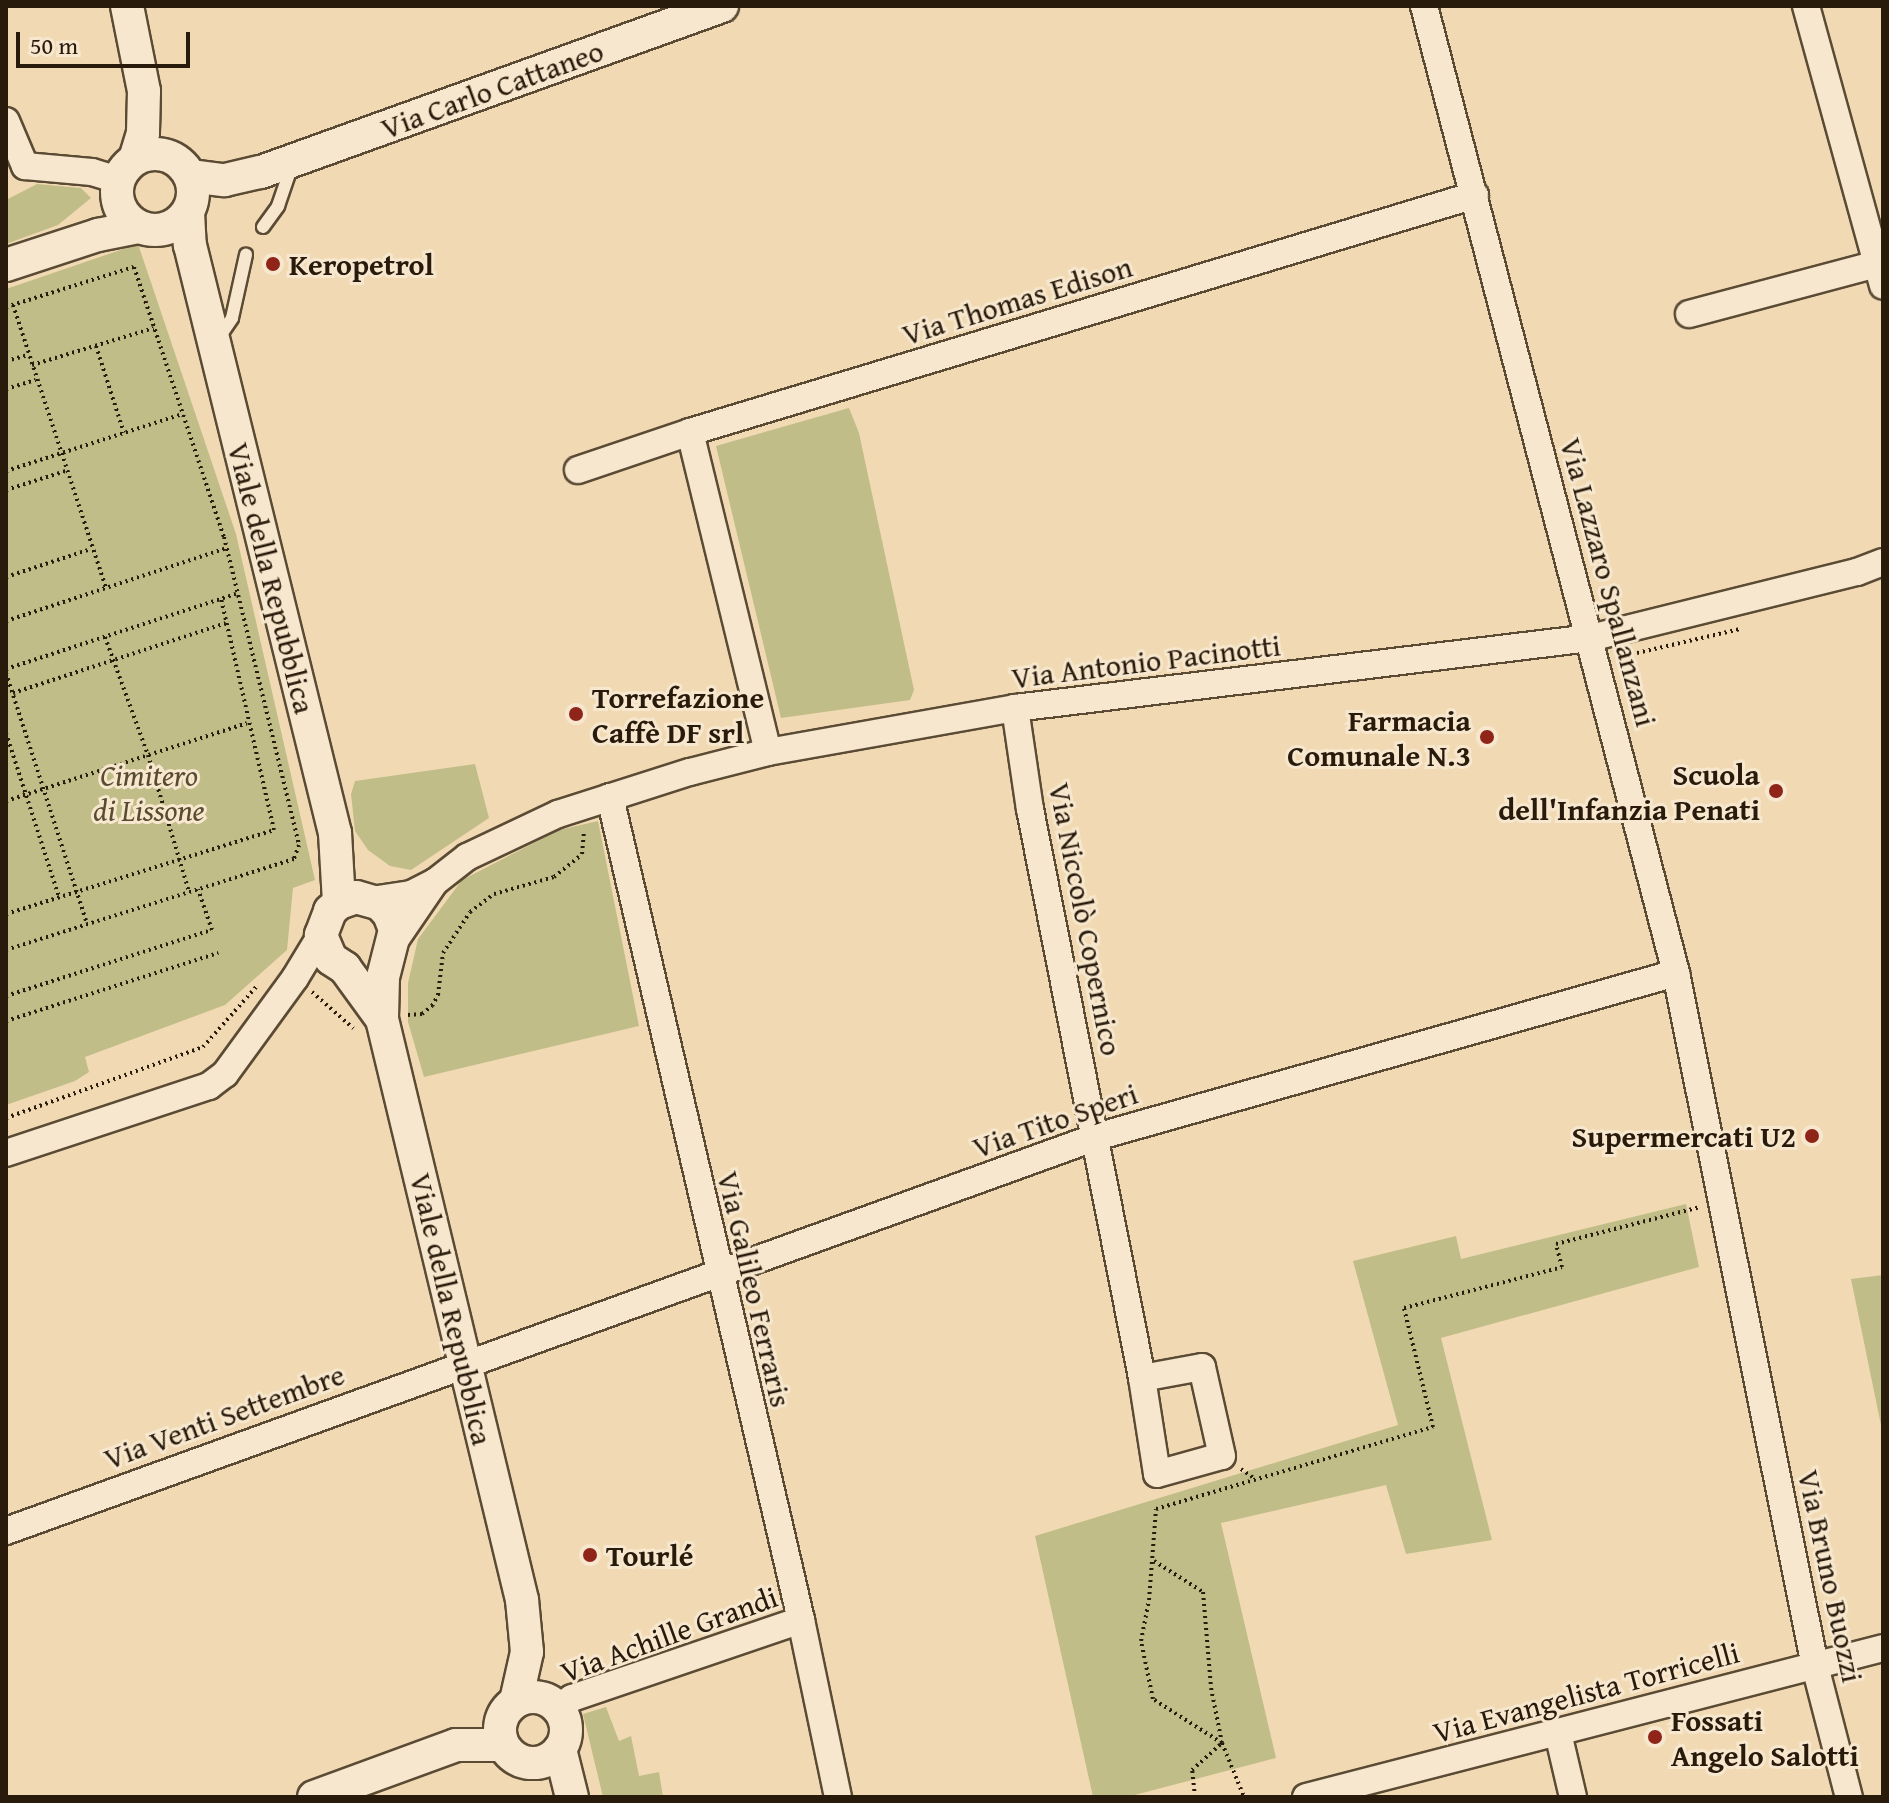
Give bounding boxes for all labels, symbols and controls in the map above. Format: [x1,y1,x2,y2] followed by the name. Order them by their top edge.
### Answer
[20,16,194,66] scale bar
[30,28,78,63] text: 50 m
[376,32,608,146] street label: Via Carlo Cattaneo
[289,246,434,282] place label: Keropetrol
[898,248,1136,352] street label: Via Thomas Edison
[264,255,282,273] marker: Keropetrol
[1553,434,1665,730] street label: Via Lazzaro Spallanzani
[221,439,323,717] street label: Viale della Repubblica
[1009,627,1283,695] street label: Via Antonio Pacinotti
[592,679,764,750] place label: Torrefazione Caffè DF srl
[1287,702,1471,772] place label: Farmacia Comunale N.3
[567,705,585,723] marker: Torrefazione Caffè DF srl
[1478,728,1496,746] marker: Farmacia Comunale N.3
[1498,756,1760,826] place label: Scuola dell'Infanzia Penati
[93,757,205,828] park label: Cimitero di Lissone
[1042,779,1130,1059] street label: Via Niccolò Copernico
[1767,782,1785,800] marker: Scuola dell'Infanzia Penati
[968,1075,1142,1165] street label: Via Tito Speri
[1571,1118,1796,1154] place label: Supermercati U2
[1803,1127,1821,1145] marker: Supermercati U2
[710,1168,800,1410] street label: Via Galileo Ferraris
[403,1169,501,1449] street label: Viale della Repubblica
[99,1356,349,1476] street label: Via Venti Settembre
[1791,1466,1871,1686] street label: Via Bruno Buozzi
[606,1537,694,1573] place label: Tourlé
[581,1546,599,1564] marker: Tourlé
[556,1578,782,1690] street label: Via Achille Grandi
[1429,1634,1743,1750] street label: Via Evangelista Torricelli
[1671,1702,1859,1772] place label: Fossati Angelo Salotti
[1646,1728,1664,1746] marker: Fossati Angelo Salotti

